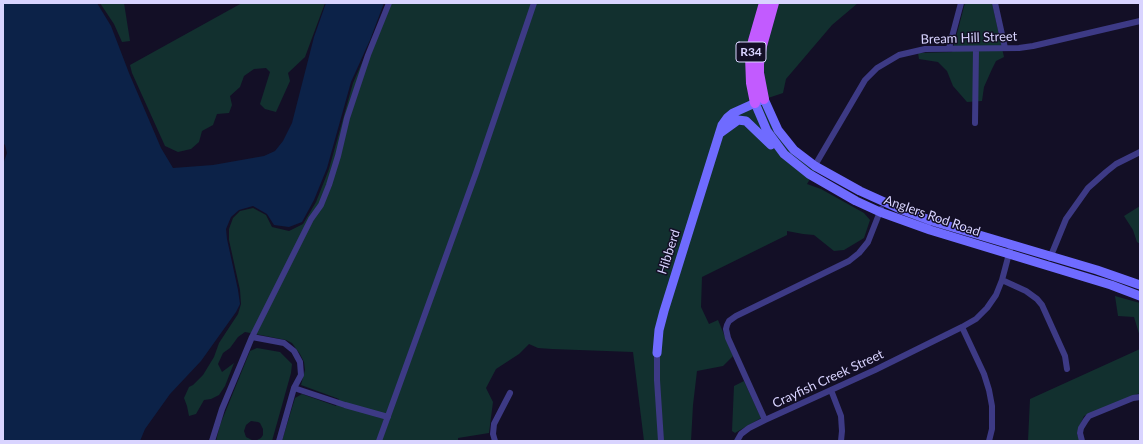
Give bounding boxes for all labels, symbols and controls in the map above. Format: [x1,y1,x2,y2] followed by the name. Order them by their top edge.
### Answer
[920,29,1018,47] street label: Bream Hill Street
[736,42,766,62] road number: R34
[882,192,982,240] street label: Anglers Rod Road
[654,228,684,276] street label: Hibberd
[770,346,886,412] street label: Crayfish Creek Street

